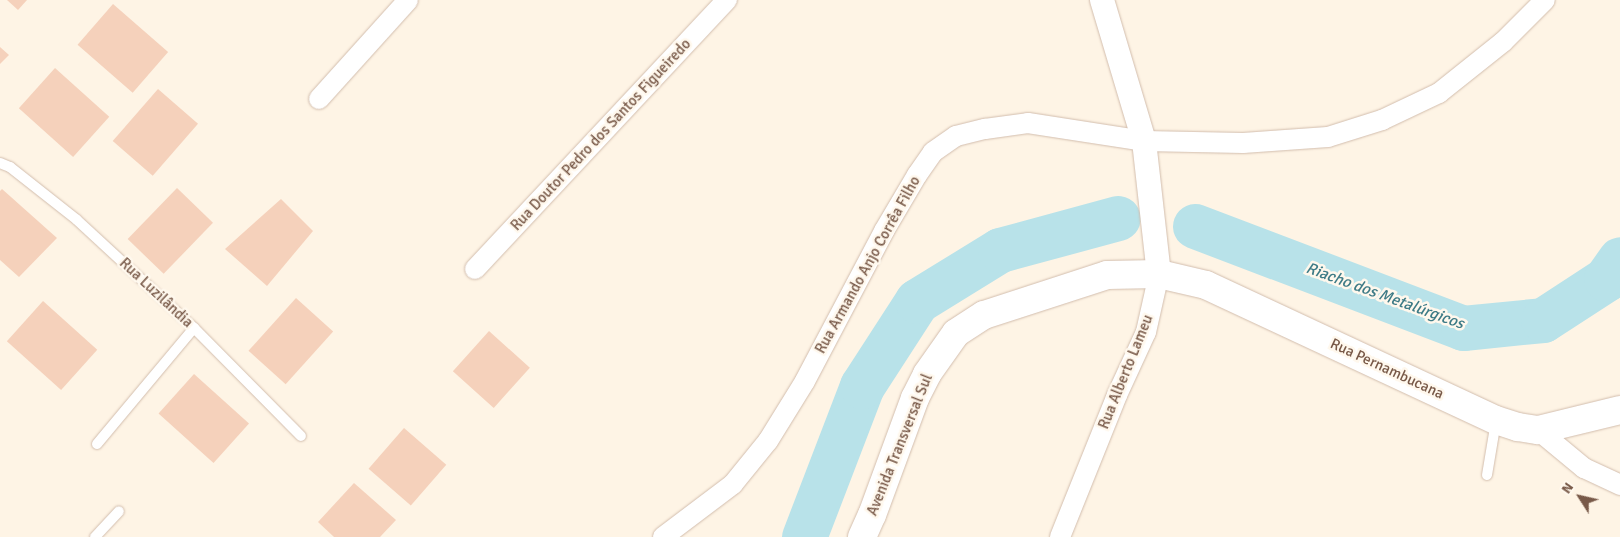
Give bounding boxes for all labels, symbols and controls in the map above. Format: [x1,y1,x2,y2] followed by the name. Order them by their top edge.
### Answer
[507,35,695,235] street label: Rua Doutor Pedro dos Santos Figueiredo
[812,173,924,357] street label: Rua Armando Anjo Corrêa Filho
[115,254,197,332] street label: Rua Luzilândia
[1303,258,1467,334] water label: Riacho dos Metalúrgicos
[1095,312,1157,432] street label: Rua Alberto Lameu
[1327,335,1447,403] street label: Rua Pernambucana
[863,372,937,518] street label: Avenida Transversal Sul
[1555,472,1605,522] north arrow
[1558,479,1577,497] text: N

